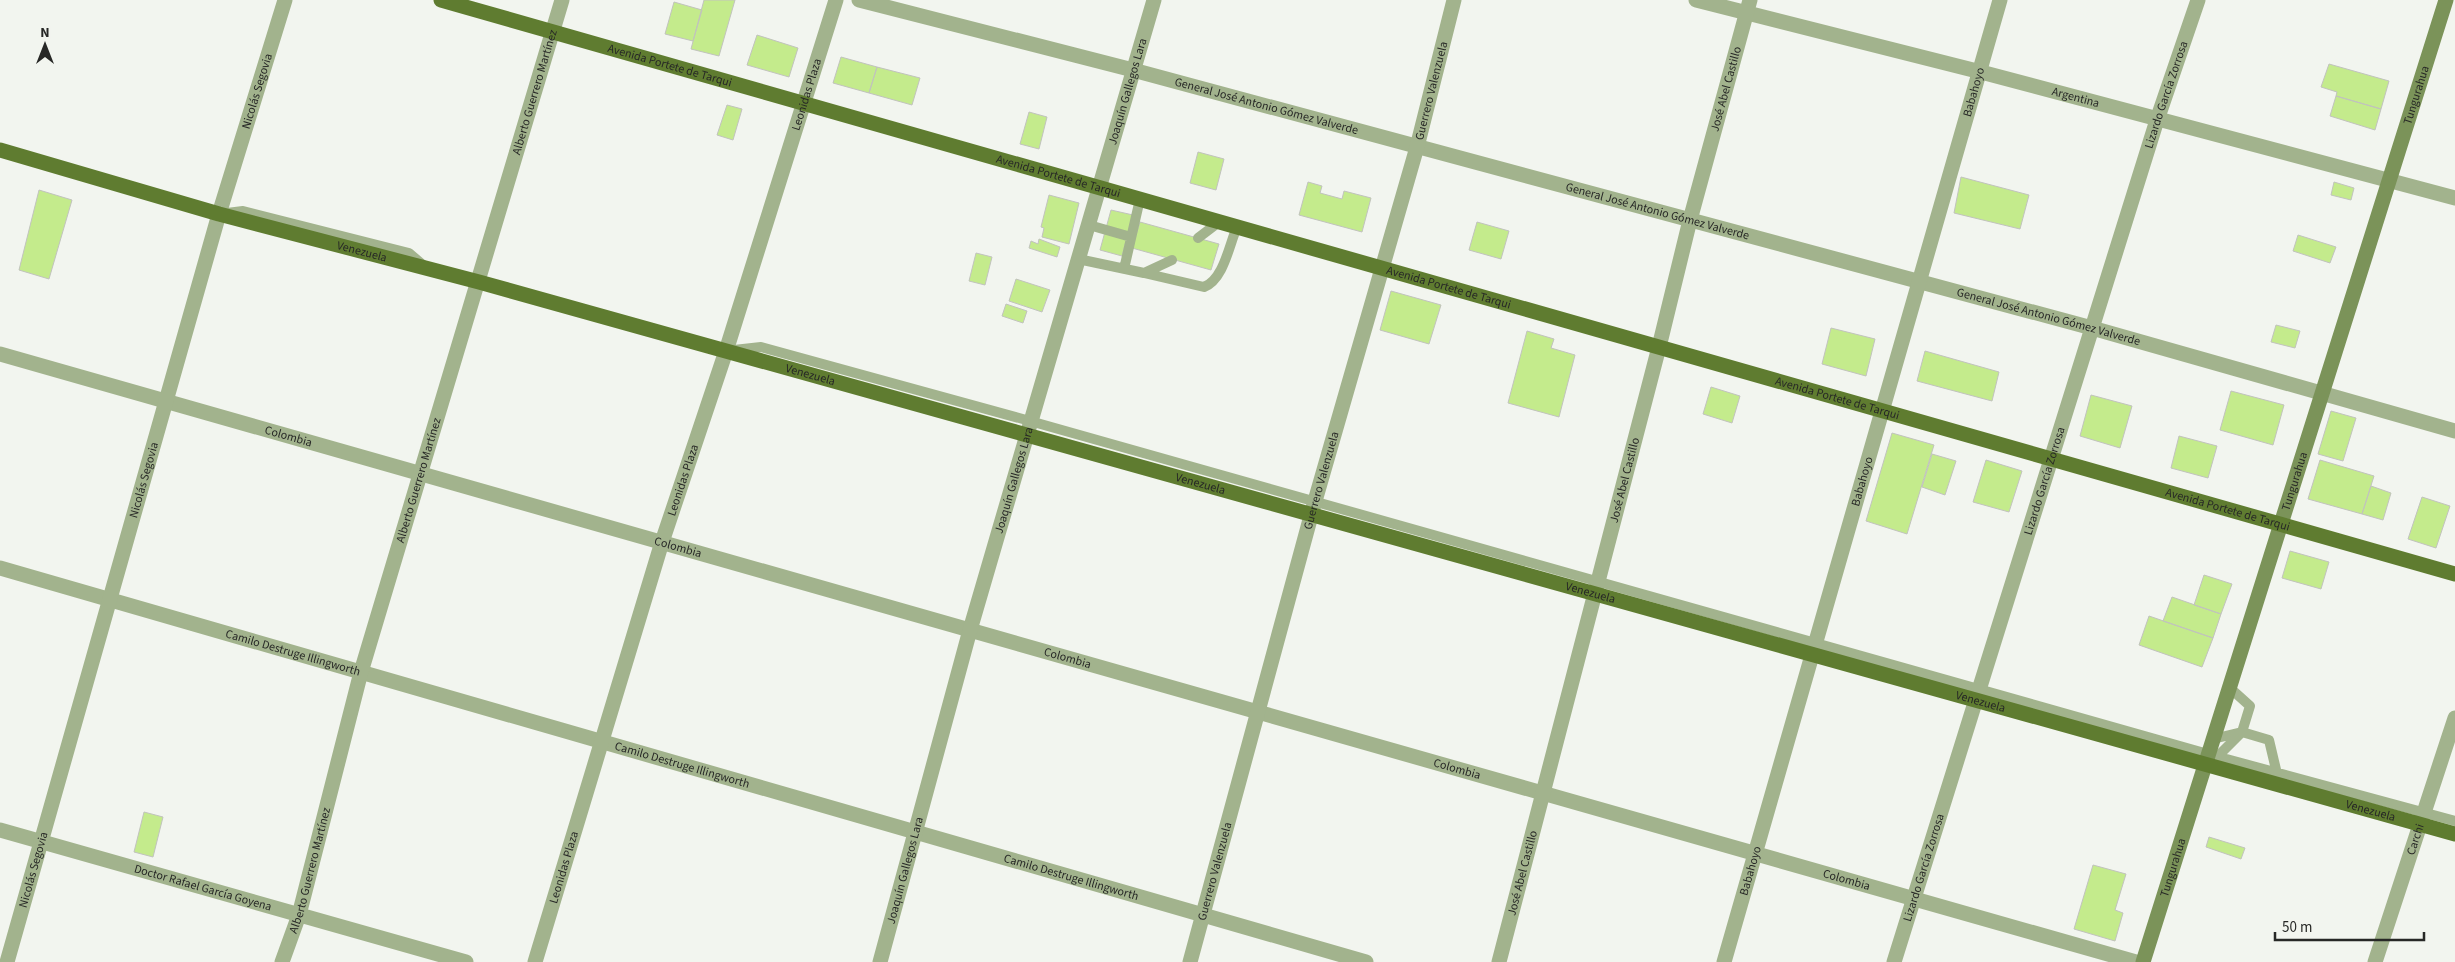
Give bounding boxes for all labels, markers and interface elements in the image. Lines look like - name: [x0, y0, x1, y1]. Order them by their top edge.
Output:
- north arrow: [20, 20, 70, 70]
- text: N: [40, 23, 50, 43]
- street label: Alberto Guerrero Martínez: [508, 28, 561, 157]
- street label: Joaquín Gallegos Lara: [1104, 36, 1151, 147]
- street label: Avenida Portete de Tarqui: [606, 39, 734, 91]
- street label: Lizardo García Zorrosa: [2140, 39, 2192, 150]
- street label: Guerrero Valenzuela: [1411, 40, 1452, 142]
- street label: José Abel Castillo: [1706, 44, 1745, 133]
- street label: Nicolás Segovia: [237, 51, 277, 131]
- street label: Leonidas Plaza: [787, 56, 826, 133]
- street label: Tungurahua: [2399, 64, 2433, 126]
- street label: Babahoyo: [1958, 65, 1989, 119]
- street label: General José Antonio Gómez Valverde: [1173, 73, 1360, 139]
- street label: Argentina: [2050, 83, 2101, 112]
- street label: Avenida Portete de Tarqui: [994, 150, 1123, 202]
- street label: General José Antonio Gómez Valverde: [1564, 178, 1751, 244]
- street label: Venezuela: [335, 237, 389, 266]
- street label: Avenida Portete de Tarqui: [1385, 261, 1513, 313]
- street label: General José Antonio Gómez Valverde: [1955, 284, 2142, 350]
- street label: Venezuela: [784, 360, 837, 390]
- street label: Avenida Portete de Tarqui: [1773, 372, 1902, 424]
- street label: Alberto Guerrero Martínez: [392, 416, 445, 545]
- street label: Colombia: [263, 421, 314, 451]
- street label: Joaquín Gallegos Lara: [990, 425, 1037, 536]
- street label: Lizardo García Zorrosa: [2019, 425, 2069, 537]
- street label: Guerrero Valenzuela: [1299, 430, 1343, 531]
- street label: José Abel Castillo: [1605, 436, 1644, 525]
- street label: Nicolás Segovia: [125, 440, 162, 520]
- street label: Leonidas Plaza: [663, 442, 703, 518]
- street label: Tungurahua: [2277, 450, 2312, 513]
- street label: Babahoyo: [1847, 455, 1877, 508]
- street label: Venezuela: [1174, 468, 1227, 499]
- street label: Avenida Portete de Tarqui: [2164, 483, 2292, 535]
- street label: Colombia: [652, 532, 704, 562]
- street label: Venezuela: [1564, 577, 1617, 608]
- street label: Camilo Destruge Illingworth: [224, 625, 363, 680]
- street label: Colombia: [1042, 643, 1093, 673]
- street label: Venezuela: [1954, 686, 2008, 717]
- street label: Camilo Destruge Illingworth: [613, 737, 752, 792]
- street label: Colombia: [1431, 754, 1483, 784]
- street label: Venezuela: [2344, 795, 2398, 826]
- street label: Alberto Guerrero Martínez: [285, 805, 335, 936]
- street label: Lizardo García Zorrosa: [1899, 811, 1948, 924]
- street label: Joaquín Gallegos Lara: [882, 815, 928, 926]
- street label: Guerrero Valenzuela: [1193, 820, 1236, 922]
- street label: Carchi: [2402, 822, 2428, 857]
- street label: José Abel Castillo: [1503, 828, 1541, 917]
- street label: Leonidas Plaza: [545, 829, 583, 905]
- street label: Nicolás Segovia: [14, 830, 52, 910]
- street label: Tungurahua: [2156, 836, 2190, 899]
- street label: Babahoyo: [1735, 844, 1765, 897]
- street label: Camilo Destruge Illingworth: [1002, 849, 1141, 905]
- street label: Doctor Rafael García Goyena: [132, 860, 274, 915]
- street label: Colombia: [1821, 865, 1872, 894]
- scale bar: [2275, 910, 2424, 942]
- text: 50 m: [2282, 917, 2312, 938]

